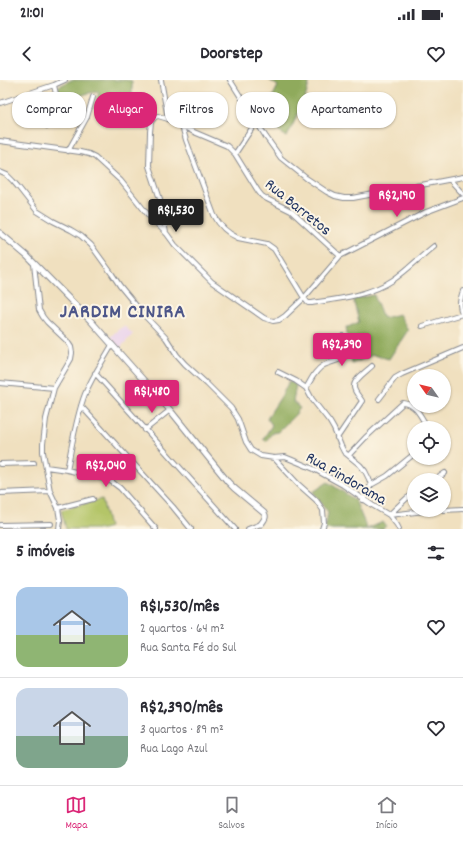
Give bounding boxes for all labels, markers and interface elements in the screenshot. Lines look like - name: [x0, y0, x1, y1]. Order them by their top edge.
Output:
- text: 21:01: [20, 3, 44, 25]
- text: Doorstep: [200, 42, 263, 67]
- icon: back: [16, 43, 38, 65]
- icon: heart: [425, 43, 447, 65]
- chip: Comprar: [12, 92, 86, 128]
- chip: Alugar: [94, 92, 157, 128]
- chip: Filtros: [165, 92, 228, 128]
- chip: Novo: [236, 92, 289, 128]
- chip: Apartamento: [297, 92, 396, 128]
- street label: Rua Barretos: [259, 174, 336, 242]
- pin: R$2,190: [360, 184, 434, 218]
- text: R$2,190: [379, 187, 415, 206]
- pin: R$1,530: [139, 199, 213, 233]
- text: R$1,530: [157, 202, 195, 221]
- district label: JARDIM CINIRA: [60, 299, 186, 327]
- pin: R$2,390: [305, 333, 379, 367]
- text: R$2,390: [322, 336, 362, 355]
- north arrow: [407, 369, 451, 413]
- map controls: [407, 369, 451, 517]
- pin: R$1,480: [115, 380, 189, 414]
- text: R$1,480: [134, 383, 170, 402]
- button: locate: [407, 421, 451, 465]
- street label: Rua Pindorama: [301, 447, 391, 512]
- pin: R$2,040: [69, 454, 143, 488]
- text: R$2,040: [86, 457, 126, 476]
- button: layers: [407, 473, 451, 517]
- text: 5 imóveis: [16, 541, 75, 565]
- icon: filters: [425, 542, 447, 564]
- text: R$1,530/mês: [140, 596, 220, 620]
- icon: home: [48, 603, 96, 651]
- icon: heart: [425, 616, 447, 638]
- text: 2 quartos · 64 m²: [140, 620, 224, 639]
- text: Rua Santa Fé do Sul: [140, 639, 236, 658]
- text: R$2,390/mês: [140, 697, 223, 721]
- icon: home: [48, 704, 96, 752]
- icon: heart: [425, 717, 447, 739]
- text: 3 quartos · 89 m²: [140, 721, 224, 740]
- text: Rua Lago Azul: [140, 740, 208, 759]
- tab: Mapa: [65, 794, 87, 834]
- tab: Salvos: [218, 794, 245, 834]
- tab: Início: [376, 794, 398, 834]

